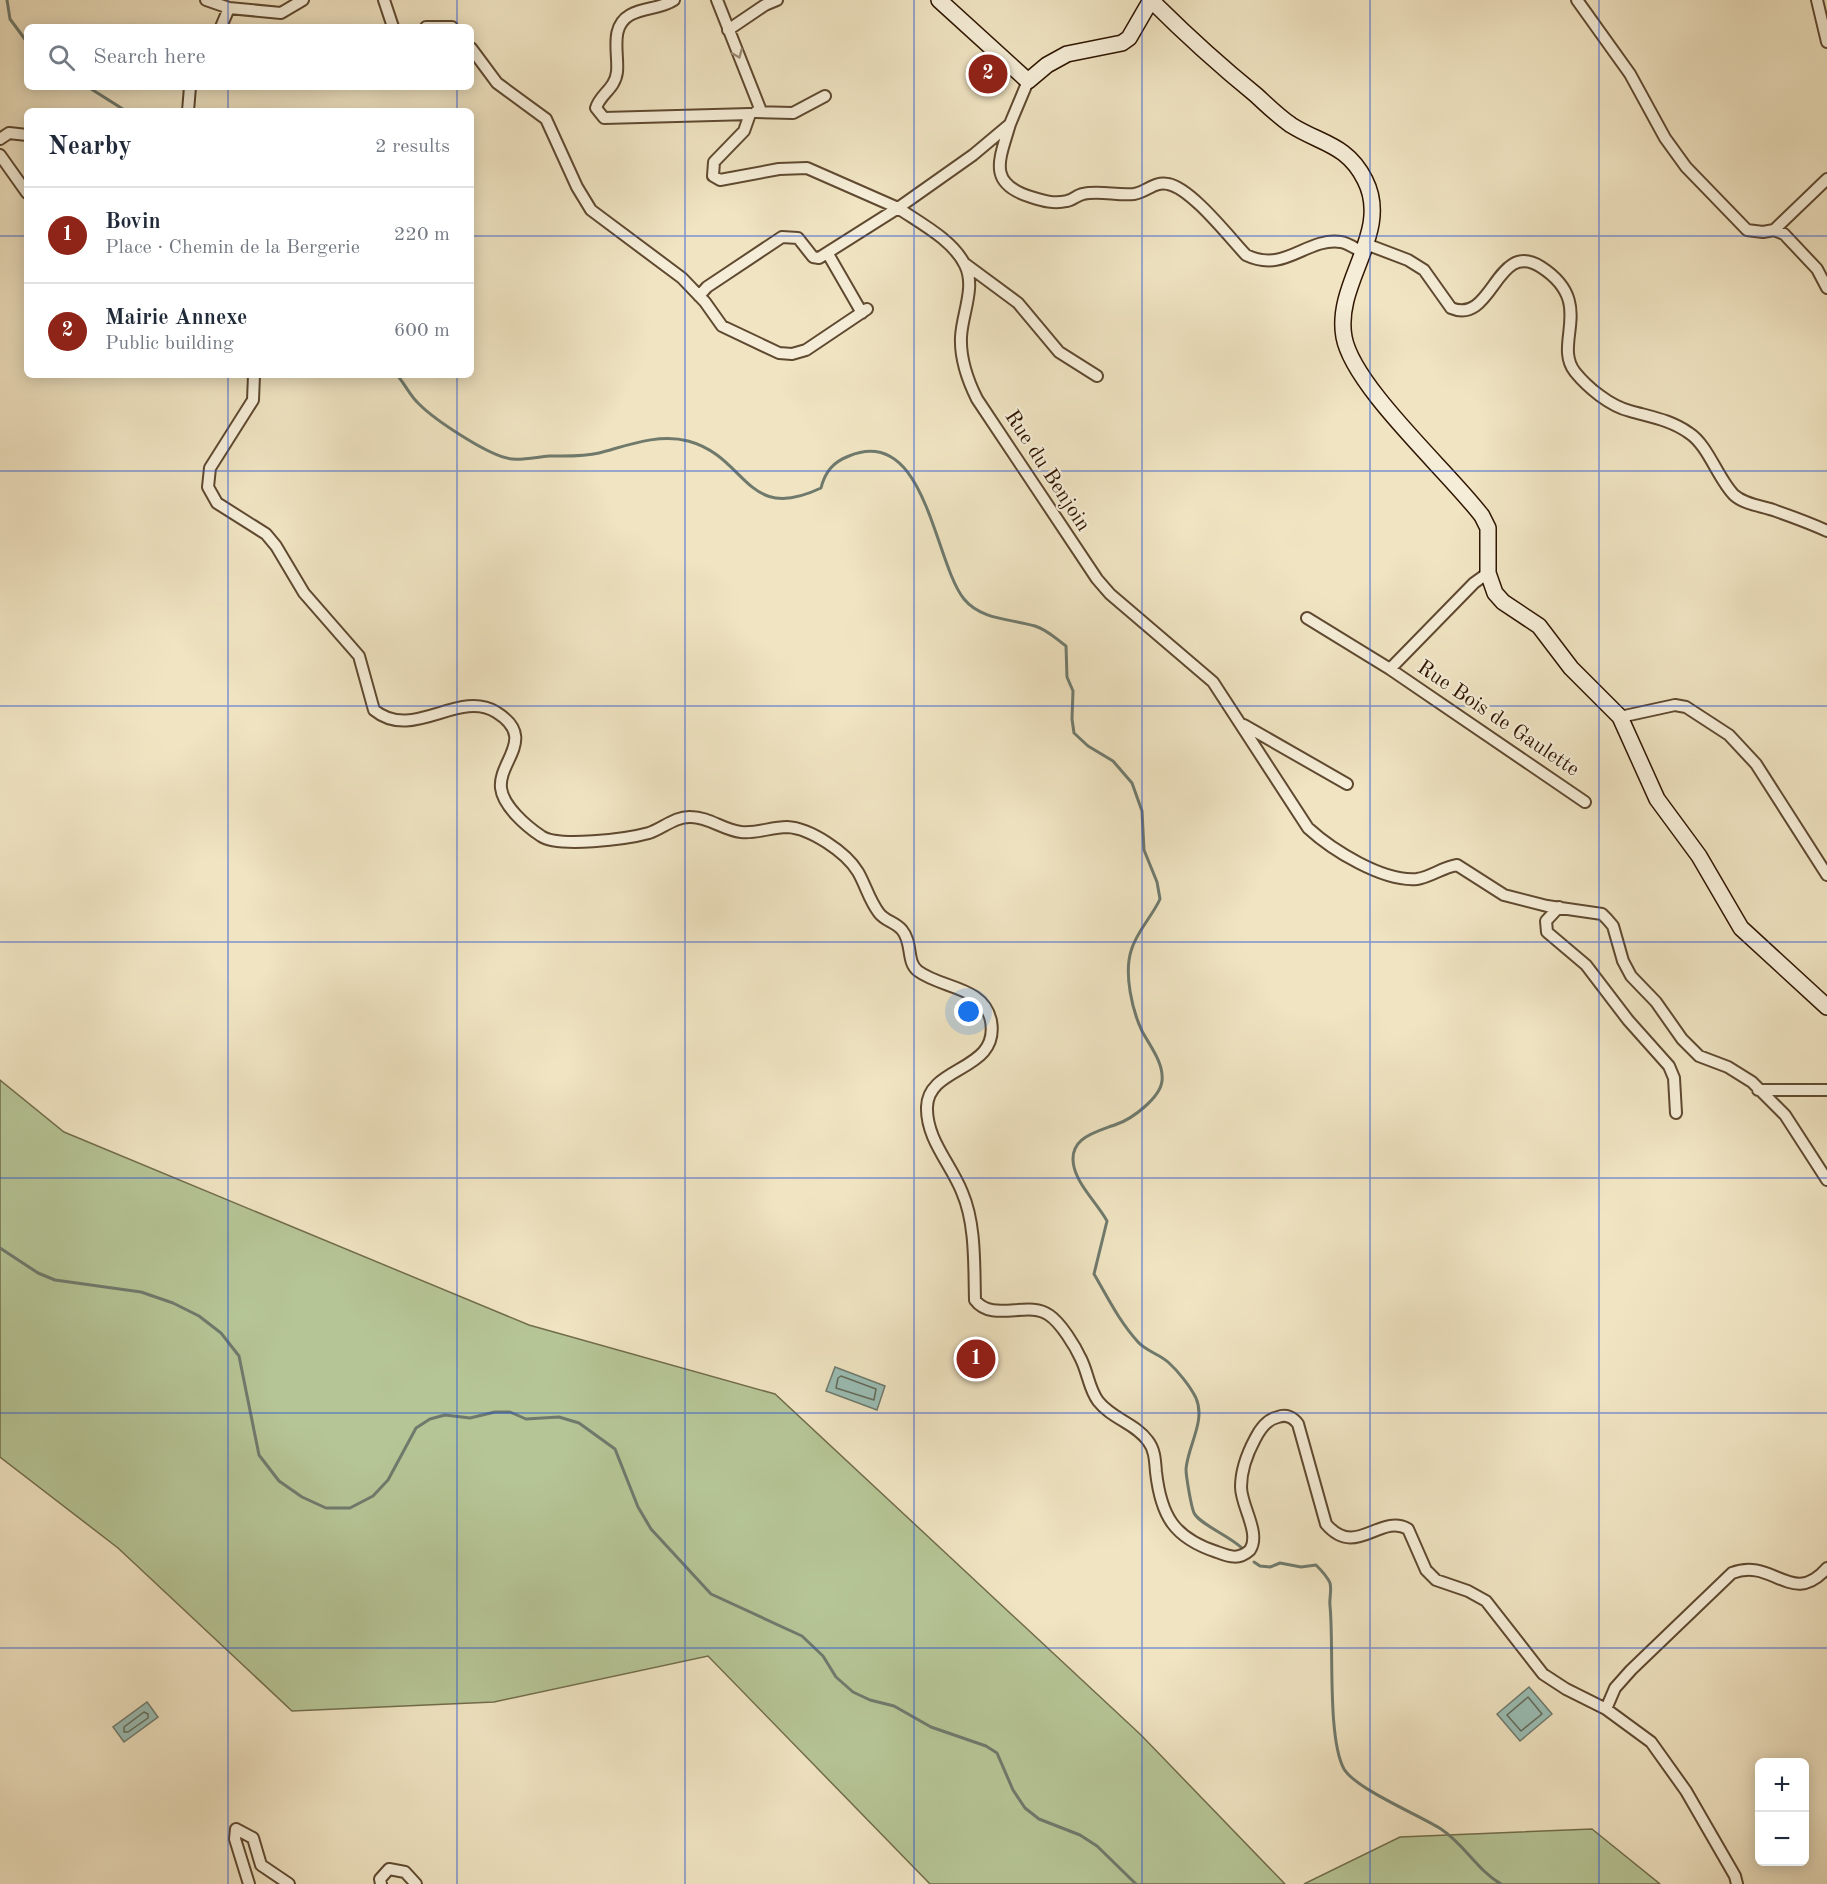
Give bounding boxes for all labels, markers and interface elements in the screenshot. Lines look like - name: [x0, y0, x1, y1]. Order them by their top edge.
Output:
- search box: [24, 24, 474, 90]
- icon: search: [45, 41, 78, 74]
- text: Search here: [93, 46, 206, 68]
- one-way arrow: [731, 48, 743, 59]
- pin: 2: [968, 52, 1008, 97]
- text: Nearby: [48, 134, 132, 160]
- text: 2 results: [375, 137, 450, 157]
- text: Bovin: [105, 211, 161, 233]
- text: 1: [62, 225, 73, 245]
- text: 220 m: [394, 225, 450, 245]
- text: Place · Chemin de la Bergerie: [105, 238, 360, 258]
- text: Mairie Annexe: [105, 307, 247, 329]
- text: 2: [62, 321, 73, 341]
- text: 600 m: [394, 321, 450, 341]
- text: Public building: [105, 334, 234, 354]
- street label: Rue du Benjoin: [1000, 407, 1094, 535]
- street label: Rue Bois de Gaulette: [1413, 657, 1583, 781]
- your location: [954, 997, 983, 1026]
- pin: 1: [956, 1336, 996, 1382]
- map controls: [1755, 1758, 1809, 1866]
- button: +: [1755, 1758, 1809, 1812]
- button: −: [1755, 1812, 1809, 1866]

